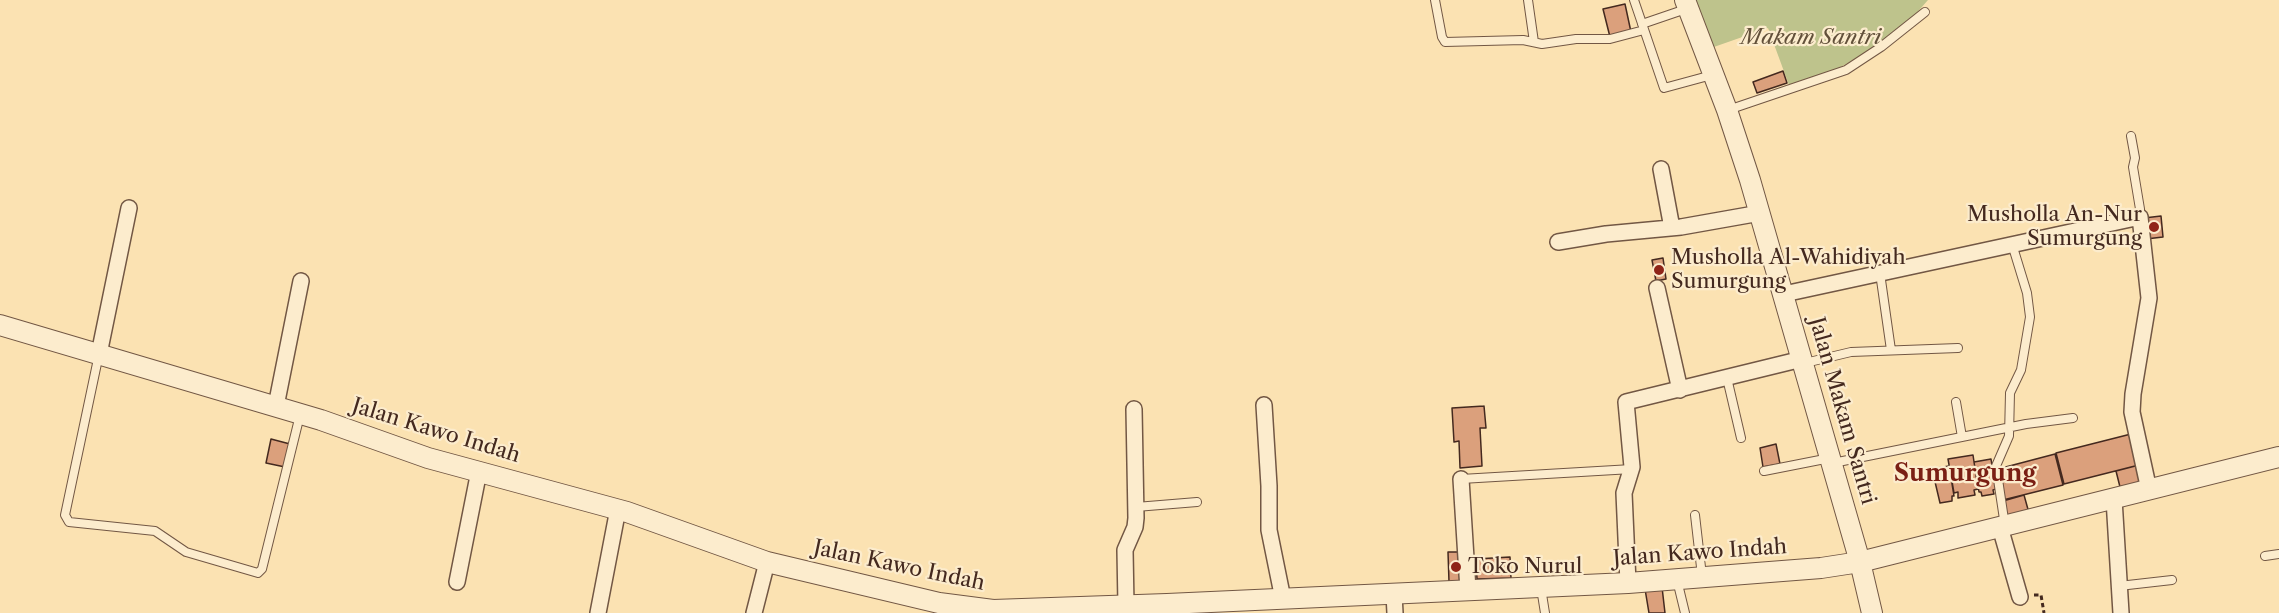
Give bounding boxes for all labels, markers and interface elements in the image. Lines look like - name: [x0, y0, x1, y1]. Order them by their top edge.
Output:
- park label: Makam Santri: [1741, 25, 1881, 51]
- place label: Musholla An-Nur Sumurgung: [1967, 202, 2142, 252]
- marker: Musholla An-Nur Sumurgung: [2147, 220, 2161, 234]
- place label: Musholla Al-Wahidiyah Sumurgung: [1671, 245, 1906, 295]
- marker: Musholla Al-Wahidiyah Sumurgung: [1652, 263, 1666, 277]
- street label: Jalan Makam Santri: [1803, 314, 1881, 508]
- street label: Jalan Kawo Indah: [349, 393, 523, 469]
- district label: Sumurgung: [1894, 460, 2036, 488]
- street label: Jalan Kawo Indah: [1612, 534, 1788, 572]
- street label: Jalan Kawo Indah: [811, 536, 987, 596]
- place label: Toko Nurul: [1468, 554, 1582, 580]
- marker: Toko Nurul: [1449, 560, 1463, 574]

